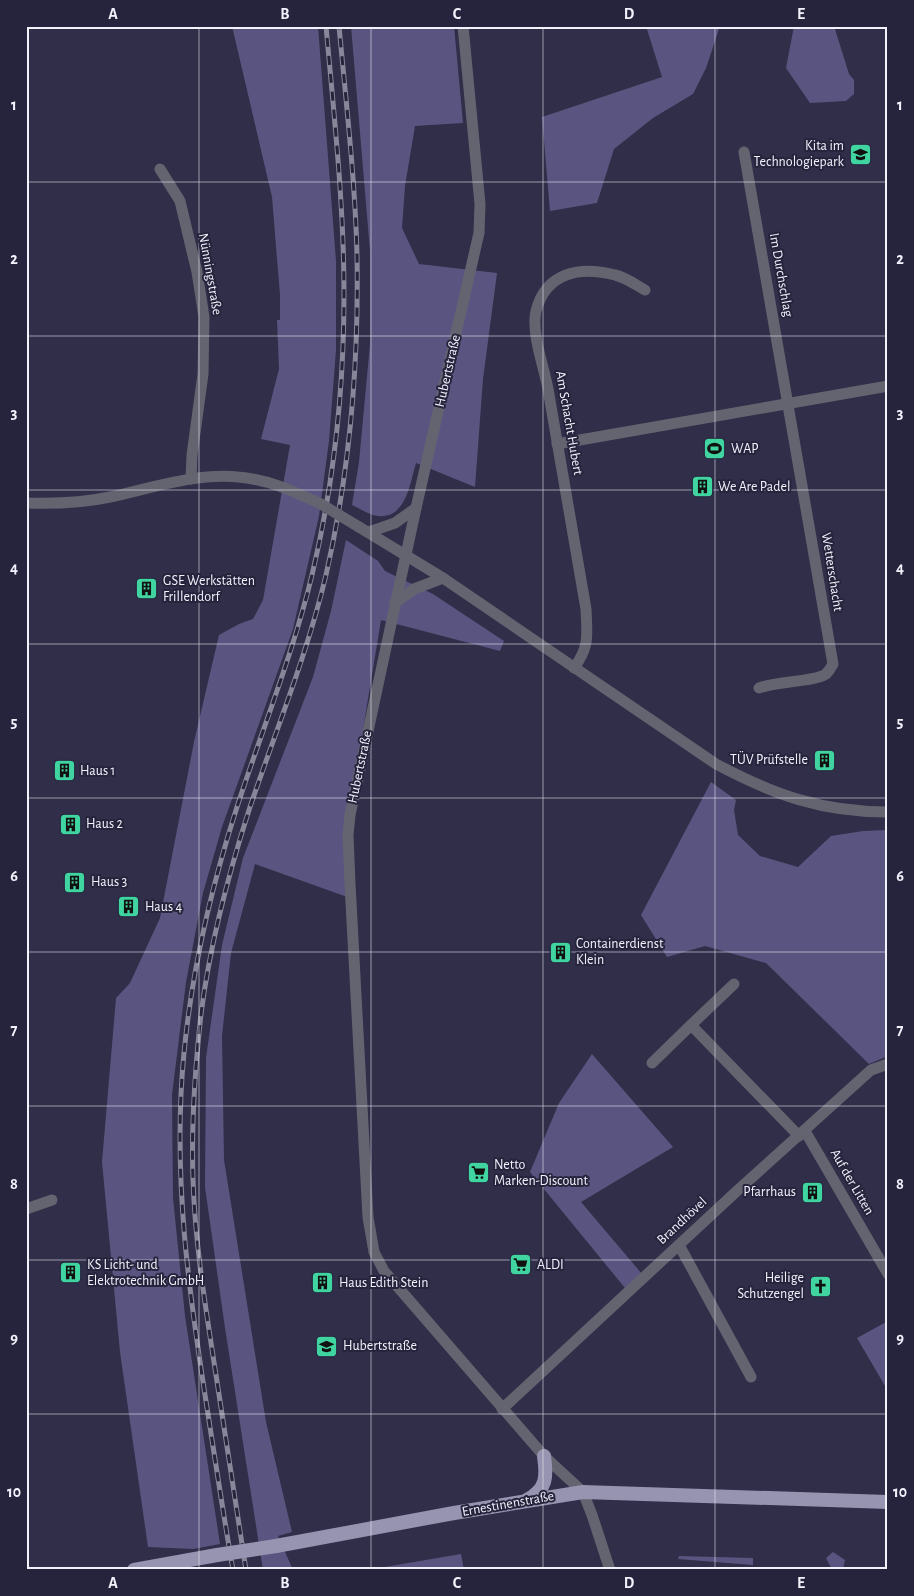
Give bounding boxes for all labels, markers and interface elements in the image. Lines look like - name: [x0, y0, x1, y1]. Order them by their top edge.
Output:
- text: A: [108, 6, 118, 22]
- text: B: [280, 6, 290, 22]
- text: C: [453, 6, 462, 22]
- text: D: [624, 6, 635, 22]
- text: E: [797, 6, 805, 22]
- text: 1: [11, 97, 17, 113]
- text: 1: [897, 97, 903, 113]
- place label: Kita im Technologiepark: [754, 139, 845, 169]
- school or university icon: Kita im Technologiepark: [848, 142, 872, 166]
- street label: Nünningstraße: [196, 232, 224, 316]
- street label: Im Durchschlag: [767, 232, 795, 318]
- text: 2: [10, 251, 18, 267]
- text: 2: [896, 251, 904, 267]
- street label: Hubertstraße: [433, 333, 463, 409]
- street label: Am Schacht Hubert: [553, 370, 585, 477]
- text: 3: [11, 405, 18, 421]
- text: 3: [897, 405, 904, 421]
- sports icon: WAP: [703, 437, 727, 461]
- place label: WAP: [731, 442, 759, 456]
- building icon: We Are Padel: [690, 475, 714, 499]
- place label: We Are Padel: [718, 480, 790, 494]
- street label: Wetterschacht: [819, 532, 845, 613]
- text: 4: [10, 560, 18, 576]
- text: 4: [896, 560, 904, 576]
- place label: GSE Werkstätten Frillendorf: [163, 574, 255, 604]
- building icon: GSE Werkstätten Frillendorf: [135, 577, 159, 601]
- text: 5: [11, 714, 18, 730]
- text: 5: [897, 714, 904, 730]
- street label: Hubertstraße: [345, 729, 375, 805]
- building icon: TÜV Prüfstelle: [812, 748, 836, 772]
- place label: TÜV Prüfstelle: [730, 750, 808, 767]
- building icon: Haus 1: [52, 759, 76, 783]
- place label: Haus 1: [80, 764, 115, 778]
- building icon: Haus 2: [58, 812, 82, 836]
- place label: Haus 2: [86, 817, 123, 831]
- text: 6: [10, 868, 18, 884]
- text: 6: [896, 868, 904, 884]
- building icon: Haus 3: [63, 870, 87, 894]
- place label: Haus 3: [91, 875, 127, 889]
- building icon: Haus 4: [117, 895, 141, 919]
- place label: Haus 4: [145, 900, 182, 914]
- place label: Containerdienst Klein: [576, 937, 664, 967]
- building icon: Containerdienst Klein: [548, 940, 572, 964]
- text: 7: [11, 1022, 18, 1038]
- text: 7: [897, 1022, 904, 1038]
- street label: Auf der Litten: [828, 1147, 876, 1217]
- place label: Netto Marken-Discount: [494, 1158, 589, 1188]
- supermarket icon: Netto Marken-Discount: [466, 1161, 490, 1185]
- text: 8: [10, 1176, 18, 1192]
- text: 8: [896, 1176, 904, 1192]
- building icon: Pfarrhaus: [800, 1180, 824, 1204]
- place label: Pfarrhaus: [743, 1185, 796, 1199]
- street label: Brandhövel: [654, 1195, 710, 1247]
- supermarket icon: ALDI: [509, 1253, 533, 1277]
- place label: KS Licht- und Elektrotechnik GmbH: [87, 1258, 204, 1288]
- place label: ALDI: [537, 1258, 564, 1272]
- building icon: KS Licht- und Elektrotechnik GmbH: [59, 1261, 83, 1285]
- building icon: Haus Edith Stein: [311, 1271, 335, 1295]
- place label: Heilige Schutzengel: [737, 1271, 804, 1301]
- church icon: Heilige Schutzengel: [808, 1274, 832, 1298]
- place label: Haus Edith Stein: [339, 1276, 428, 1290]
- text: 9: [10, 1330, 18, 1346]
- text: 9: [896, 1330, 904, 1346]
- school or university icon: Hubertstraße: [315, 1334, 339, 1358]
- place label: Hubertstraße: [343, 1339, 417, 1353]
- text: 10: [7, 1484, 21, 1500]
- text: 10: [893, 1484, 907, 1500]
- street label: Ernestinenstraße: [461, 1489, 555, 1519]
- text: A: [108, 1575, 118, 1591]
- text: B: [280, 1575, 290, 1591]
- text: C: [453, 1575, 462, 1591]
- text: D: [624, 1575, 635, 1591]
- text: E: [797, 1575, 805, 1591]

